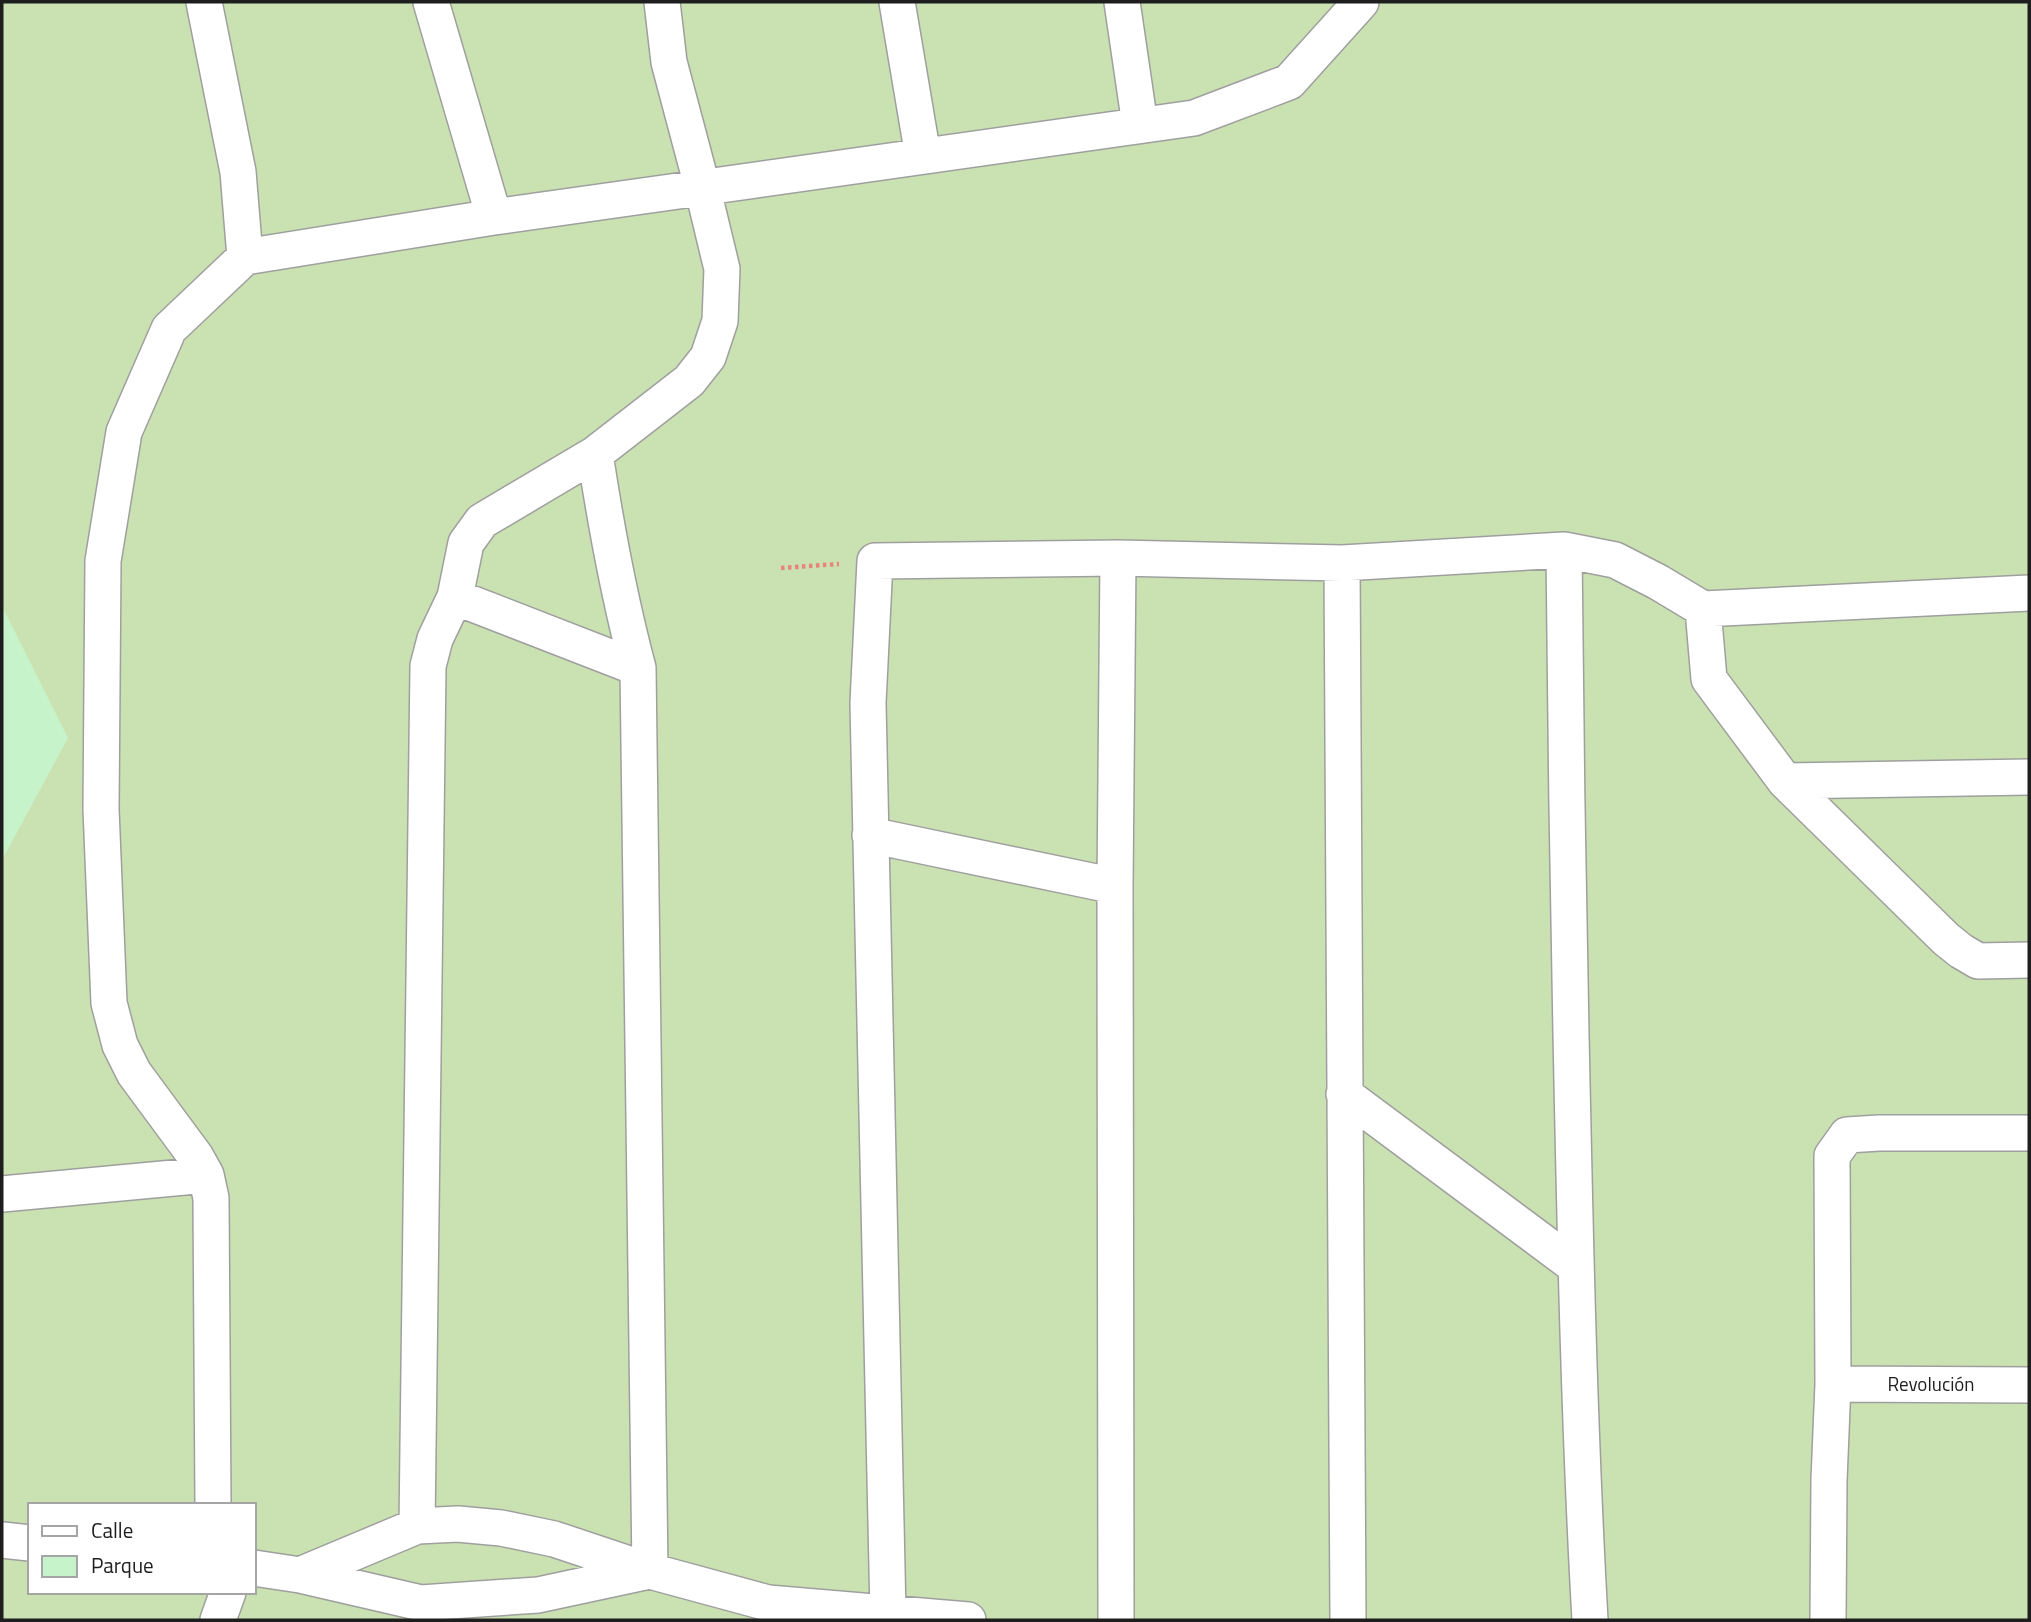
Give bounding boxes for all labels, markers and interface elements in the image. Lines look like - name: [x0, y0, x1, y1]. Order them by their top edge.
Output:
- street label: Revolución: [1887, 1369, 1975, 1398]
- legend: [28, 1503, 256, 1594]
- text: Calle: [91, 1514, 133, 1546]
- text: Parque: [91, 1549, 154, 1581]

